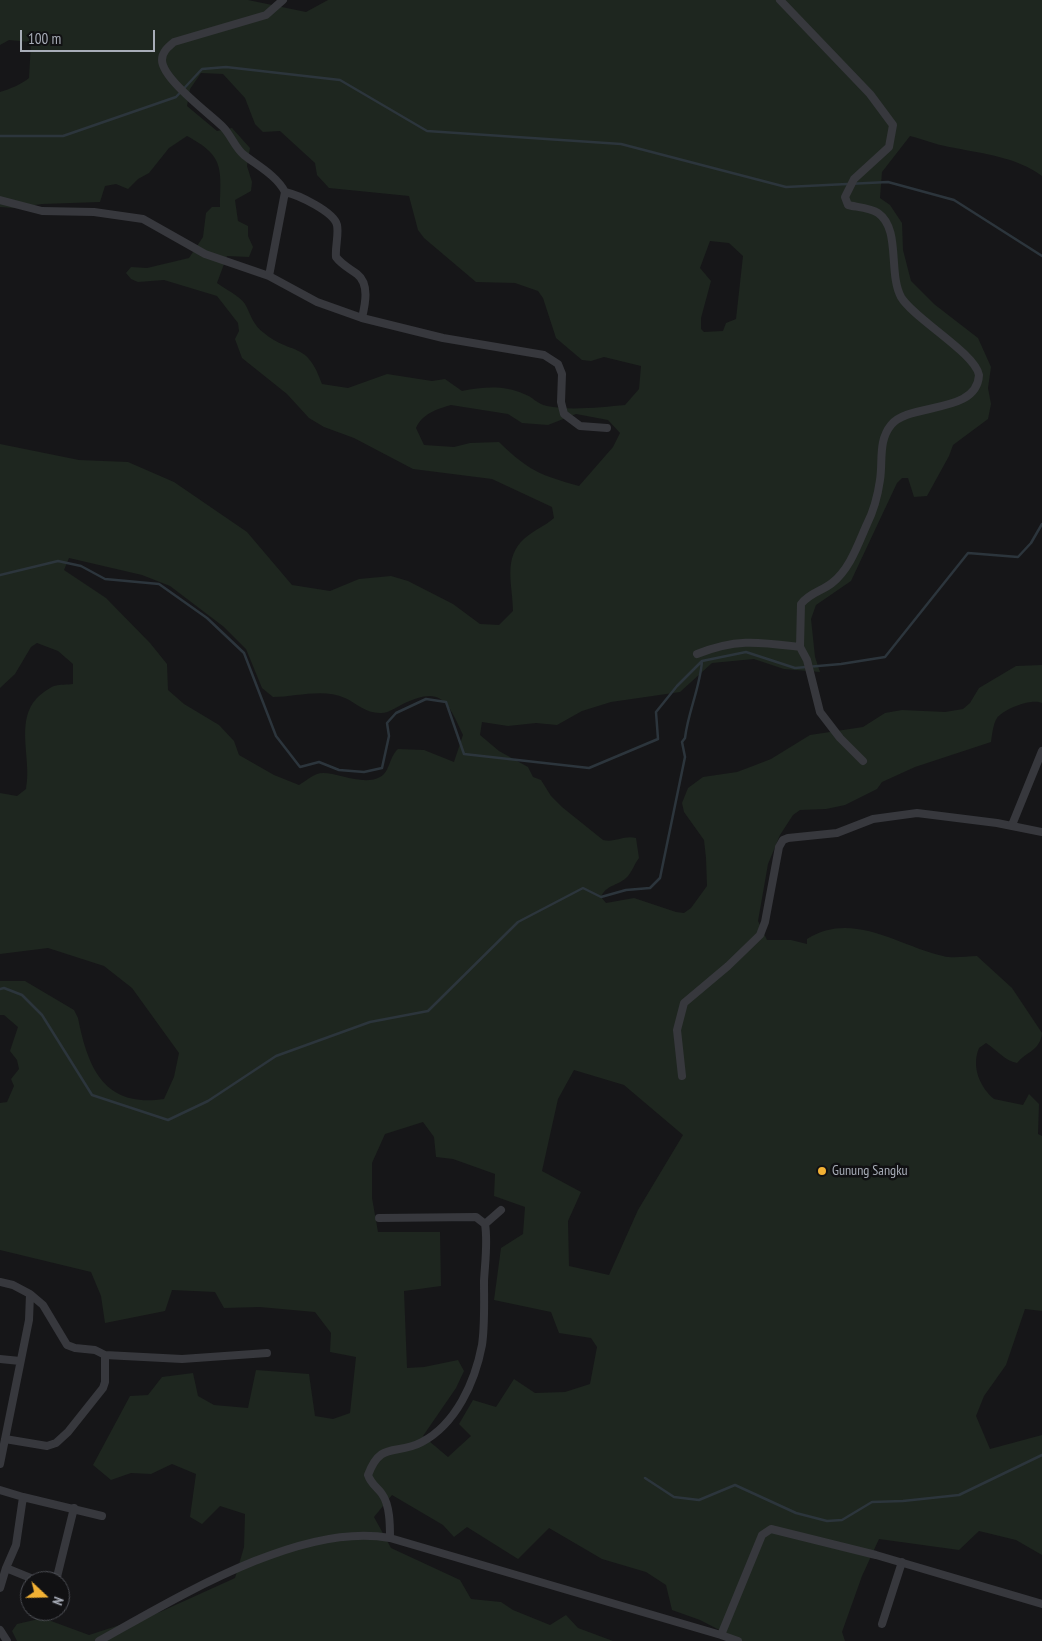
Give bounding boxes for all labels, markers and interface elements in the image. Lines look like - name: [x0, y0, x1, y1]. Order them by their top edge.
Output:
- scale bar: [22, 20, 158, 52]
- text: 100 m: [28, 29, 61, 48]
- place label: Gunung Sangku: [832, 1163, 908, 1179]
- marker: Gunung Sangku: [816, 1165, 828, 1177]
- north arrow: [20, 1571, 70, 1621]
- text: N: [48, 1594, 68, 1608]

